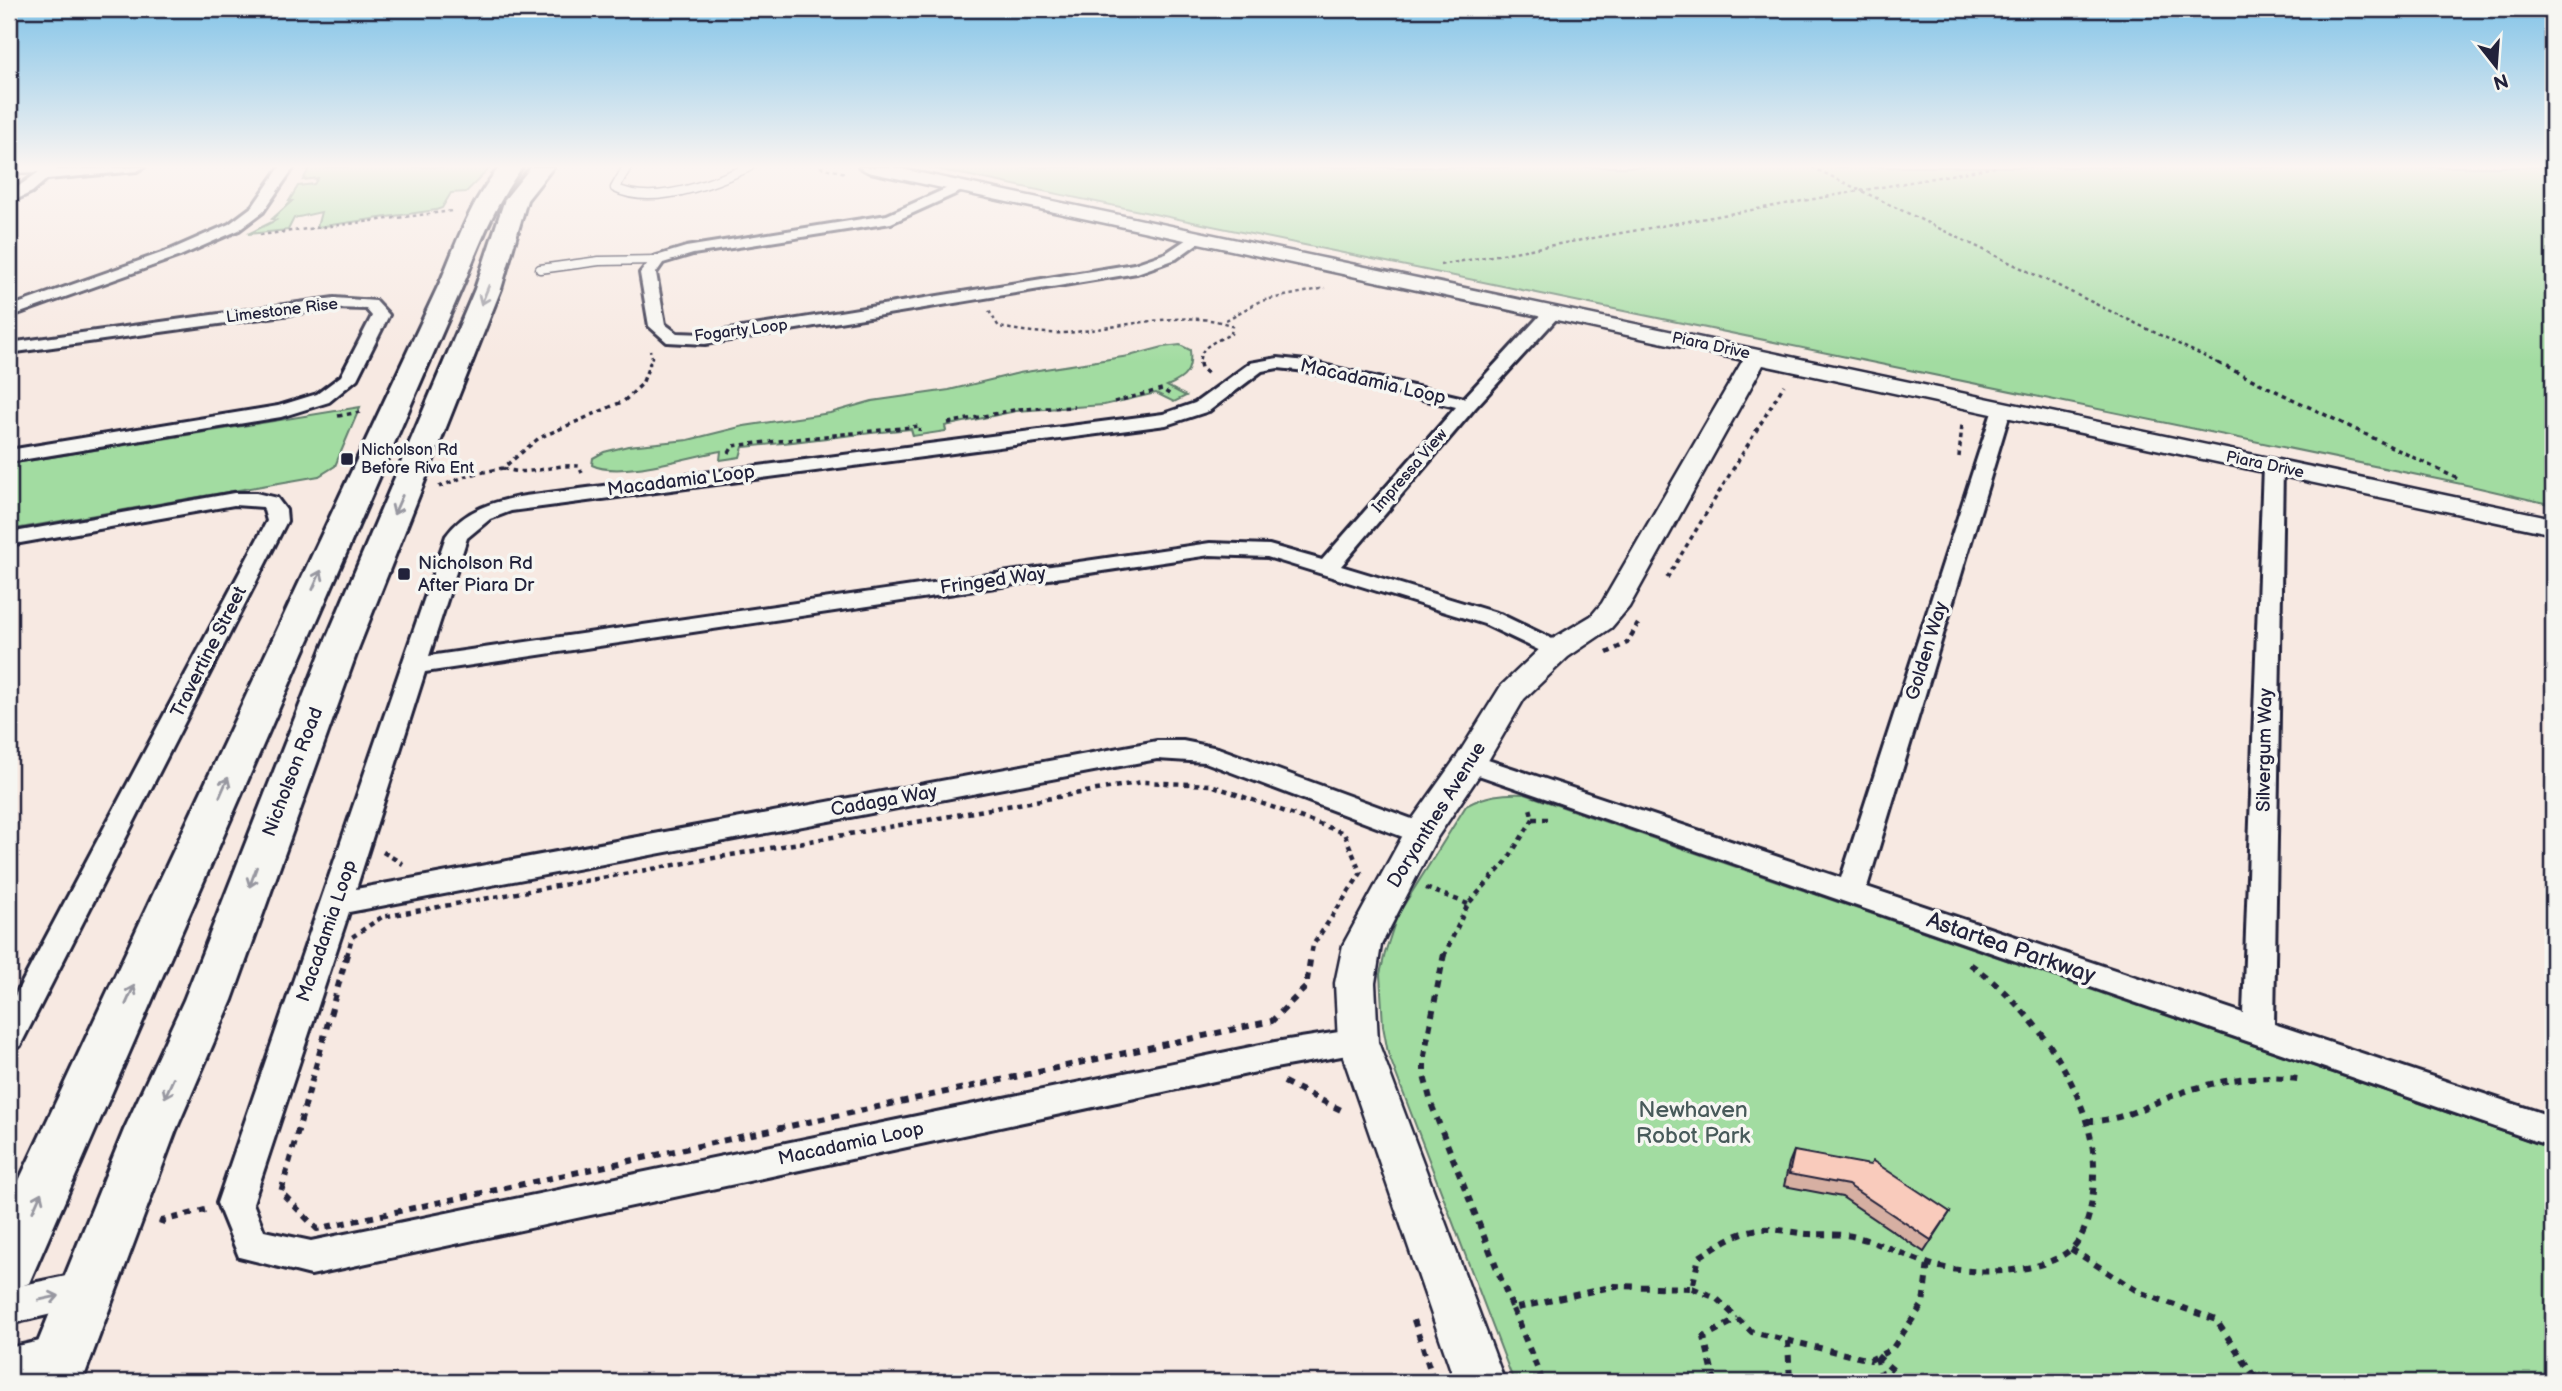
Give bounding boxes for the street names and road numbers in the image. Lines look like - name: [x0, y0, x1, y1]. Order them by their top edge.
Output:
- street label: Limestone Rise: [225, 295, 339, 327]
- street label: Fogarty Loop: [693, 316, 789, 346]
- street label: Piara Drive: [1670, 328, 1752, 364]
- street label: Macadamia Loop: [1298, 354, 1448, 410]
- street label: Impressa View: [1368, 425, 1452, 517]
- street label: Piara Drive: [2224, 447, 2306, 483]
- street label: Macadamia Loop: [606, 461, 756, 501]
- street label: Fringed Way: [939, 562, 1048, 600]
- street label: Travertine Street: [166, 582, 252, 721]
- street label: Golden Way: [1901, 598, 1953, 703]
- street label: Silvergum Way: [2252, 687, 2278, 812]
- street label: Nicholson Road: [258, 704, 328, 840]
- street label: Doryanthes Avenue: [1383, 738, 1491, 892]
- street label: Cadaga Way: [829, 780, 939, 822]
- street label: Macadamia Loop: [292, 857, 362, 1005]
- street label: Astartea Parkway: [1923, 906, 2100, 990]
- street label: Macadamia Loop: [776, 1117, 926, 1171]

